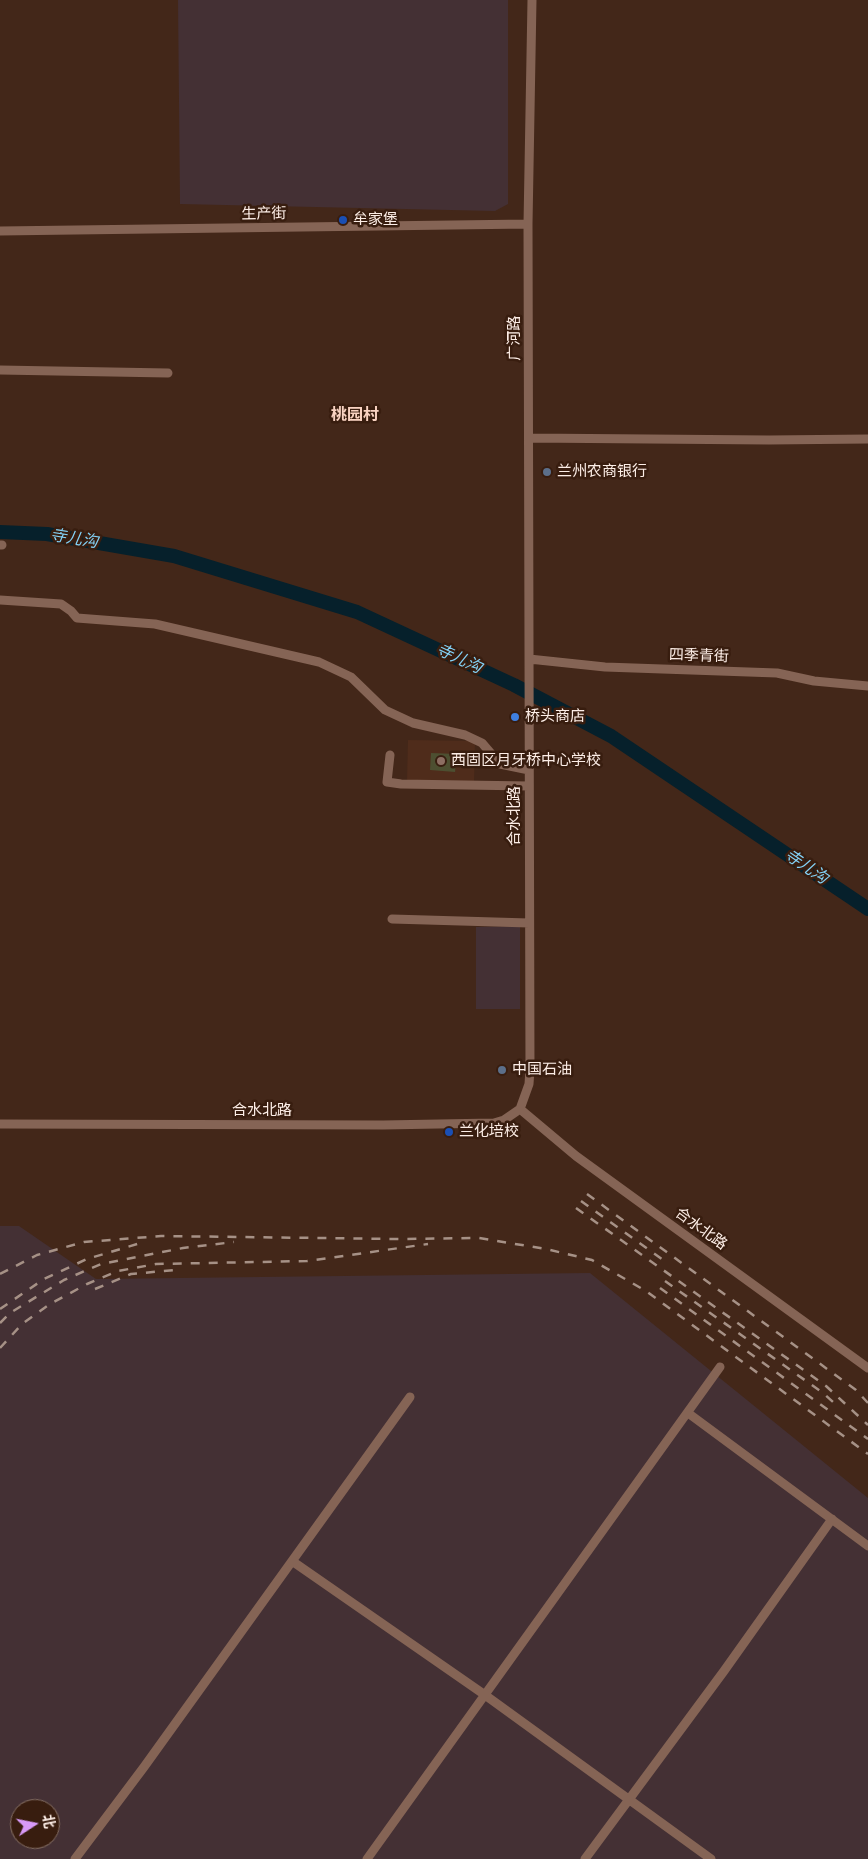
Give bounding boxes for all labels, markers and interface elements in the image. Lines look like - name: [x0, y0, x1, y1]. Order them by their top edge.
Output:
- street label: 生产街: [241, 205, 287, 223]
- place label: 牟家堡: [353, 211, 398, 229]
- marker: 牟家堡: [337, 214, 349, 226]
- street label: 广河路: [506, 316, 524, 360]
- district label: 桃园村: [331, 405, 379, 425]
- place label: 兰州农商银行: [557, 463, 647, 481]
- marker: 兰州农商银行: [541, 466, 553, 478]
- water label: 寺儿沟: [49, 526, 99, 552]
- water label: 寺儿沟: [433, 640, 485, 678]
- street label: 四季青街: [669, 646, 729, 666]
- place label: 桥头商店: [525, 708, 585, 726]
- marker: 桥头商店: [509, 711, 521, 723]
- place label: 西固区月牙桥中心学校: [451, 752, 601, 770]
- marker: 西固区月牙桥中心学校: [435, 755, 447, 767]
- street label: 合水北路: [506, 786, 524, 846]
- water label: 寺儿沟: [781, 846, 831, 888]
- place label: 中国石油: [512, 1061, 572, 1079]
- marker: 中国石油: [496, 1064, 508, 1076]
- street label: 合水北路: [232, 1102, 292, 1120]
- place label: 兰化培校: [459, 1123, 519, 1141]
- marker: 兰化培校: [443, 1126, 455, 1138]
- street label: 合水北路: [671, 1204, 731, 1254]
- north arrow: [10, 1799, 60, 1849]
- text: 北: [39, 1813, 59, 1830]

